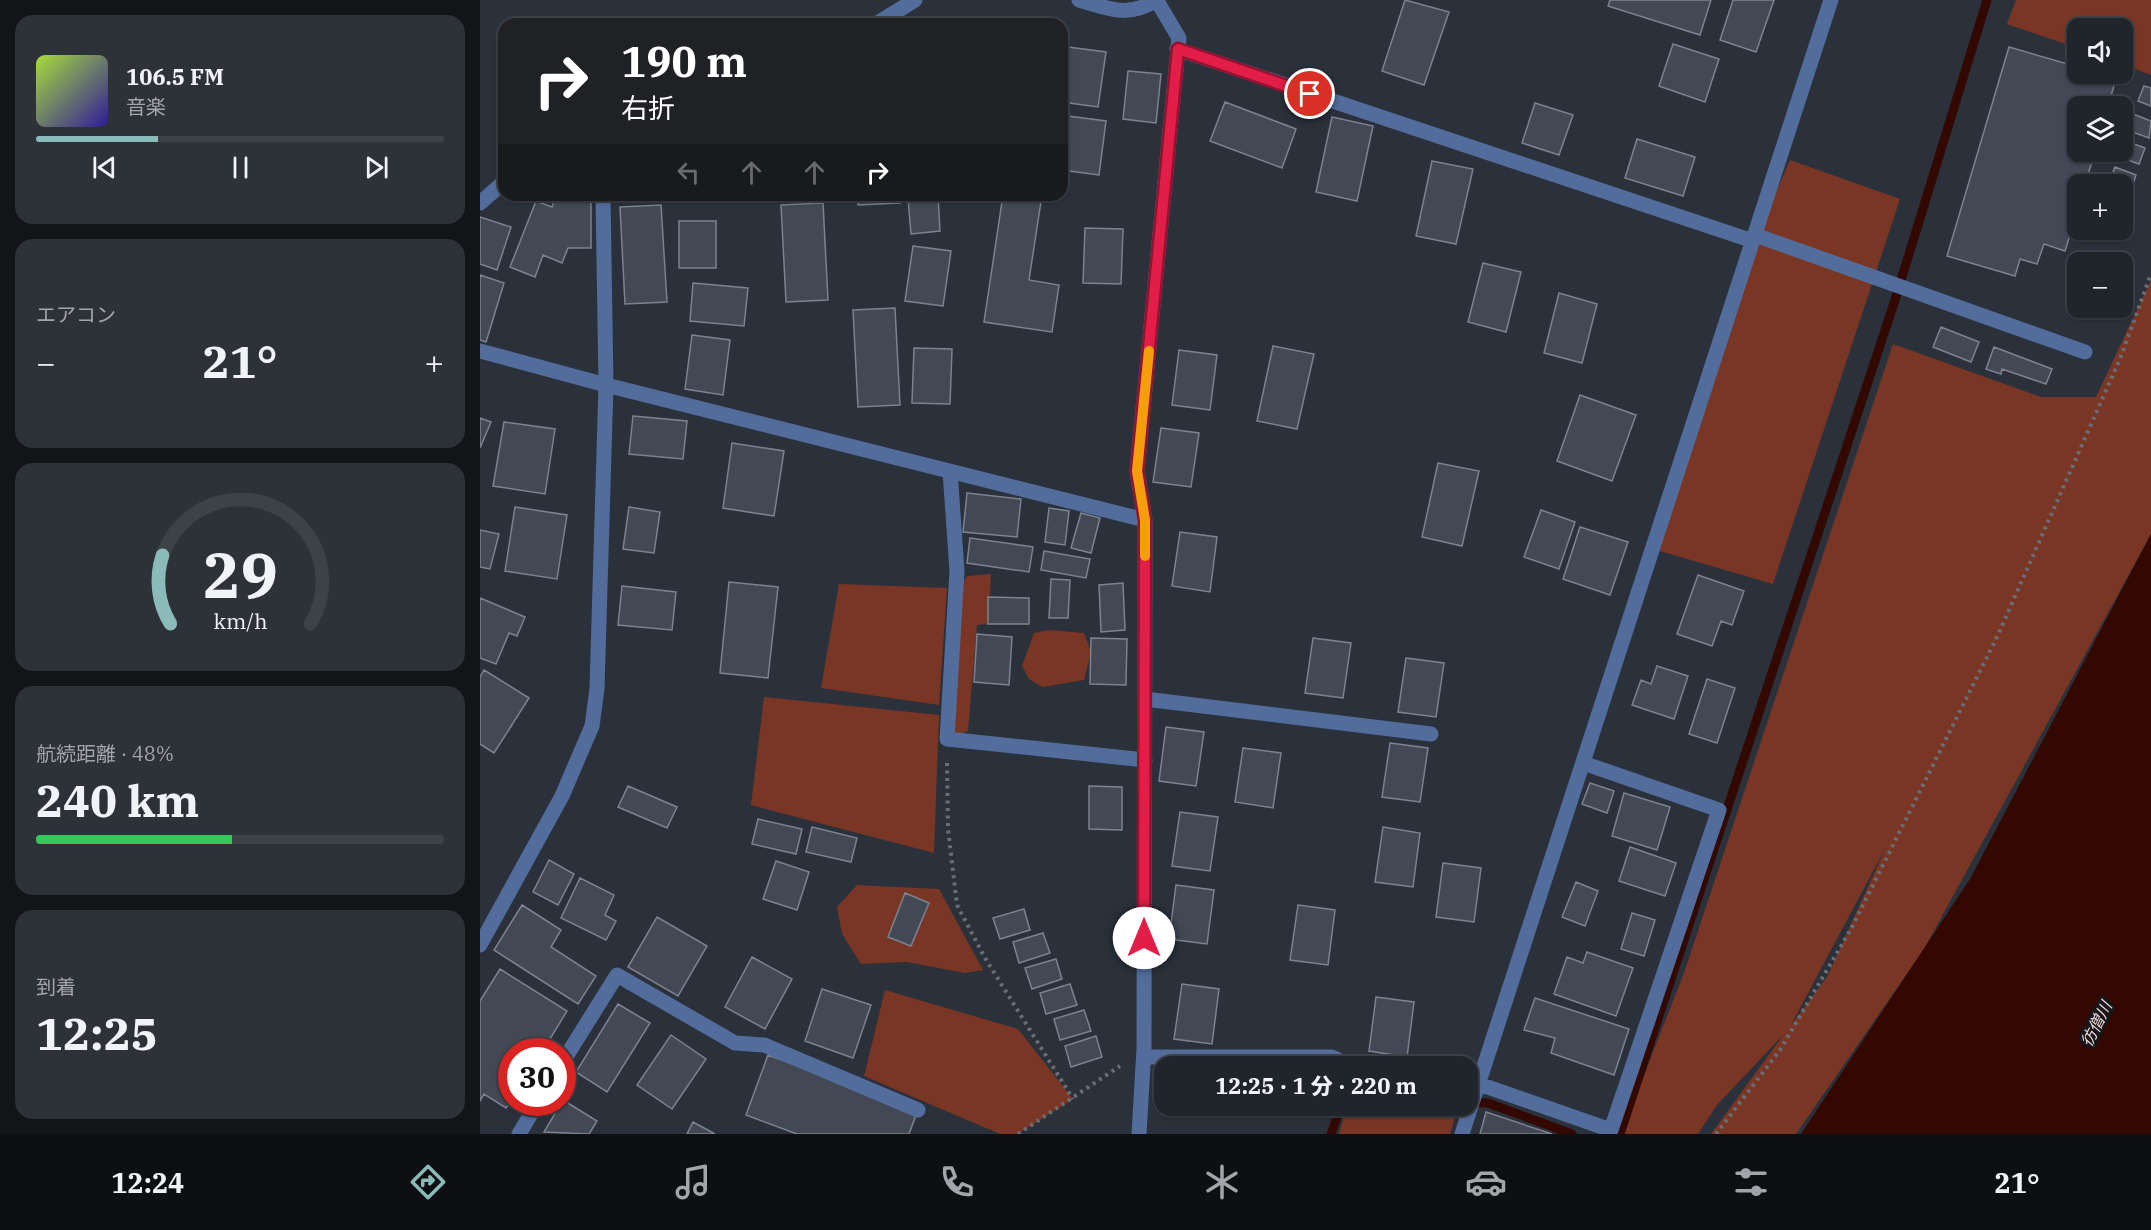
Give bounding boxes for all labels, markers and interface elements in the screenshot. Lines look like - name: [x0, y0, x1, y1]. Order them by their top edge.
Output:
- map controls: [2067, 18, 2133, 318]
- button: sound: [2067, 18, 2133, 84]
- text: 190 m: [621, 34, 747, 89]
- icon: right: [522, 42, 600, 120]
- text: 106.5 FM: [126, 62, 224, 91]
- pin: [1284, 68, 1335, 119]
- icon: arrive: [1293, 77, 1326, 110]
- text: 右折: [621, 90, 675, 125]
- text: 音楽: [126, 93, 166, 120]
- button: layers: [2067, 96, 2133, 162]
- icon: previous: [88, 151, 121, 184]
- icon: pause: [224, 151, 257, 184]
- icon: next: [360, 151, 393, 184]
- icon: left: [672, 156, 705, 189]
- icon: ahead: [735, 156, 768, 189]
- icon: ahead: [798, 156, 831, 189]
- icon: right: [861, 156, 894, 189]
- button: +: [2067, 174, 2133, 240]
- button: −: [2067, 252, 2133, 318]
- text: エアコン: [36, 301, 116, 328]
- text: 21°: [202, 332, 278, 390]
- text: −: [36, 341, 56, 384]
- text: +: [424, 341, 444, 384]
- text: 29: [203, 534, 277, 615]
- text: km/h: [213, 607, 267, 635]
- text: 航続距離 · 48%: [36, 740, 174, 767]
- text: 240 km: [36, 771, 199, 829]
- position arrow: [1112, 906, 1176, 970]
- text: 到着: [36, 973, 76, 1000]
- water label: 彷僧川: [2076, 996, 2117, 1050]
- text: 12:25: [36, 1004, 158, 1062]
- speed limit sign: 30: [498, 1038, 576, 1116]
- text: 12:25 · 1 分 · 220 m: [1215, 1071, 1417, 1100]
- icon: directions: [407, 1161, 449, 1203]
- icon: music: [672, 1161, 714, 1203]
- icon: phone: [936, 1161, 978, 1203]
- icon: climate: [1201, 1161, 1243, 1203]
- icon: car: [1465, 1161, 1507, 1203]
- icon: filters: [1730, 1161, 1772, 1203]
- text: 12:24: [111, 1165, 184, 1200]
- text: 21°: [1995, 1165, 2040, 1200]

